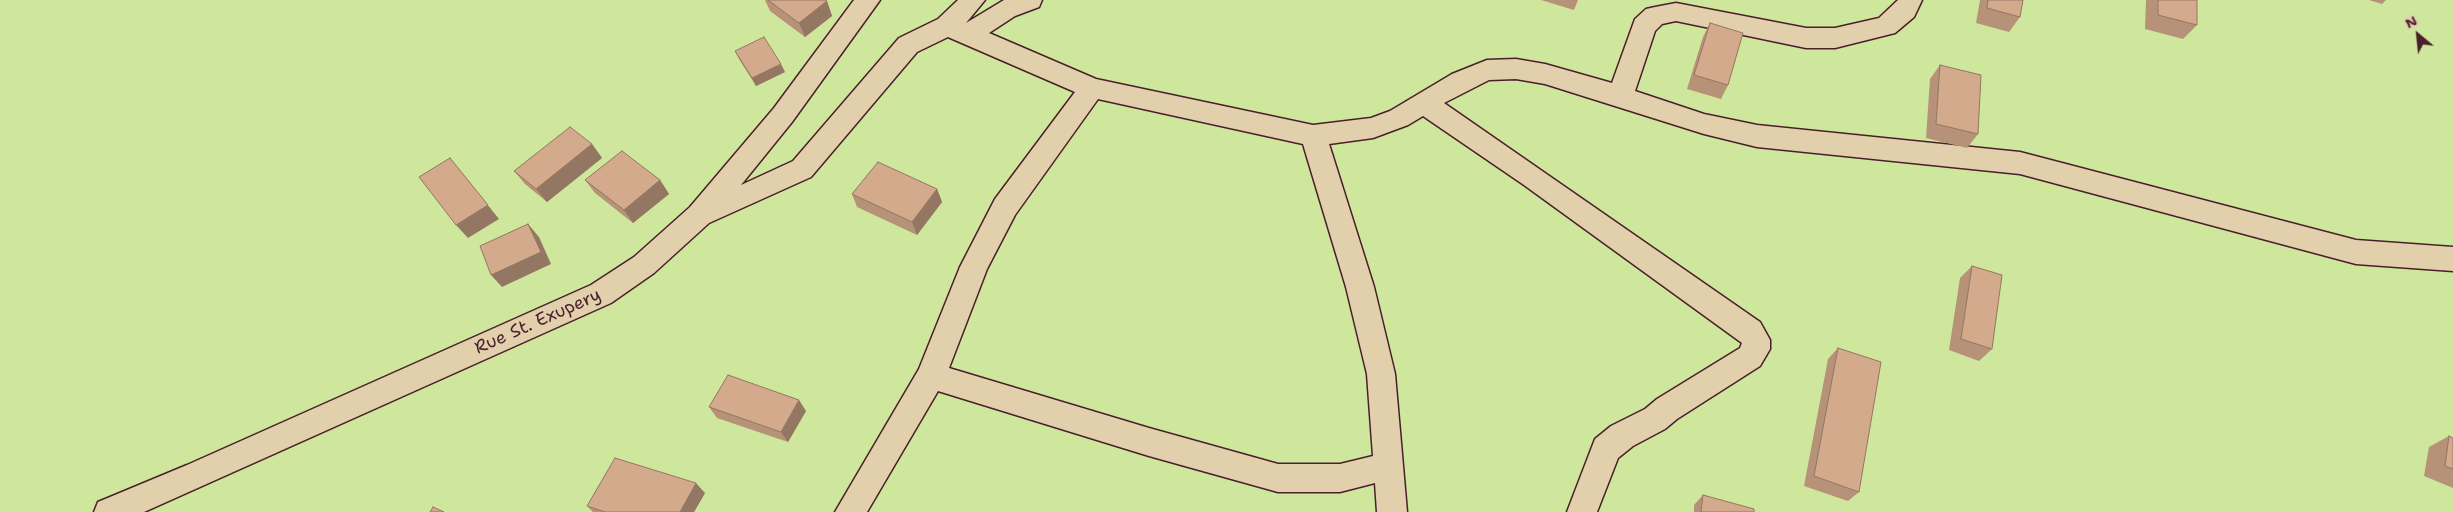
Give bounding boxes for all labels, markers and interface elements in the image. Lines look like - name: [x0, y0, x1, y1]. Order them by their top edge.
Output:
- north arrow: [2393, 10, 2443, 60]
- text: N: [2402, 11, 2420, 32]
- street label: Rue St. Exupery: [472, 284, 604, 360]

